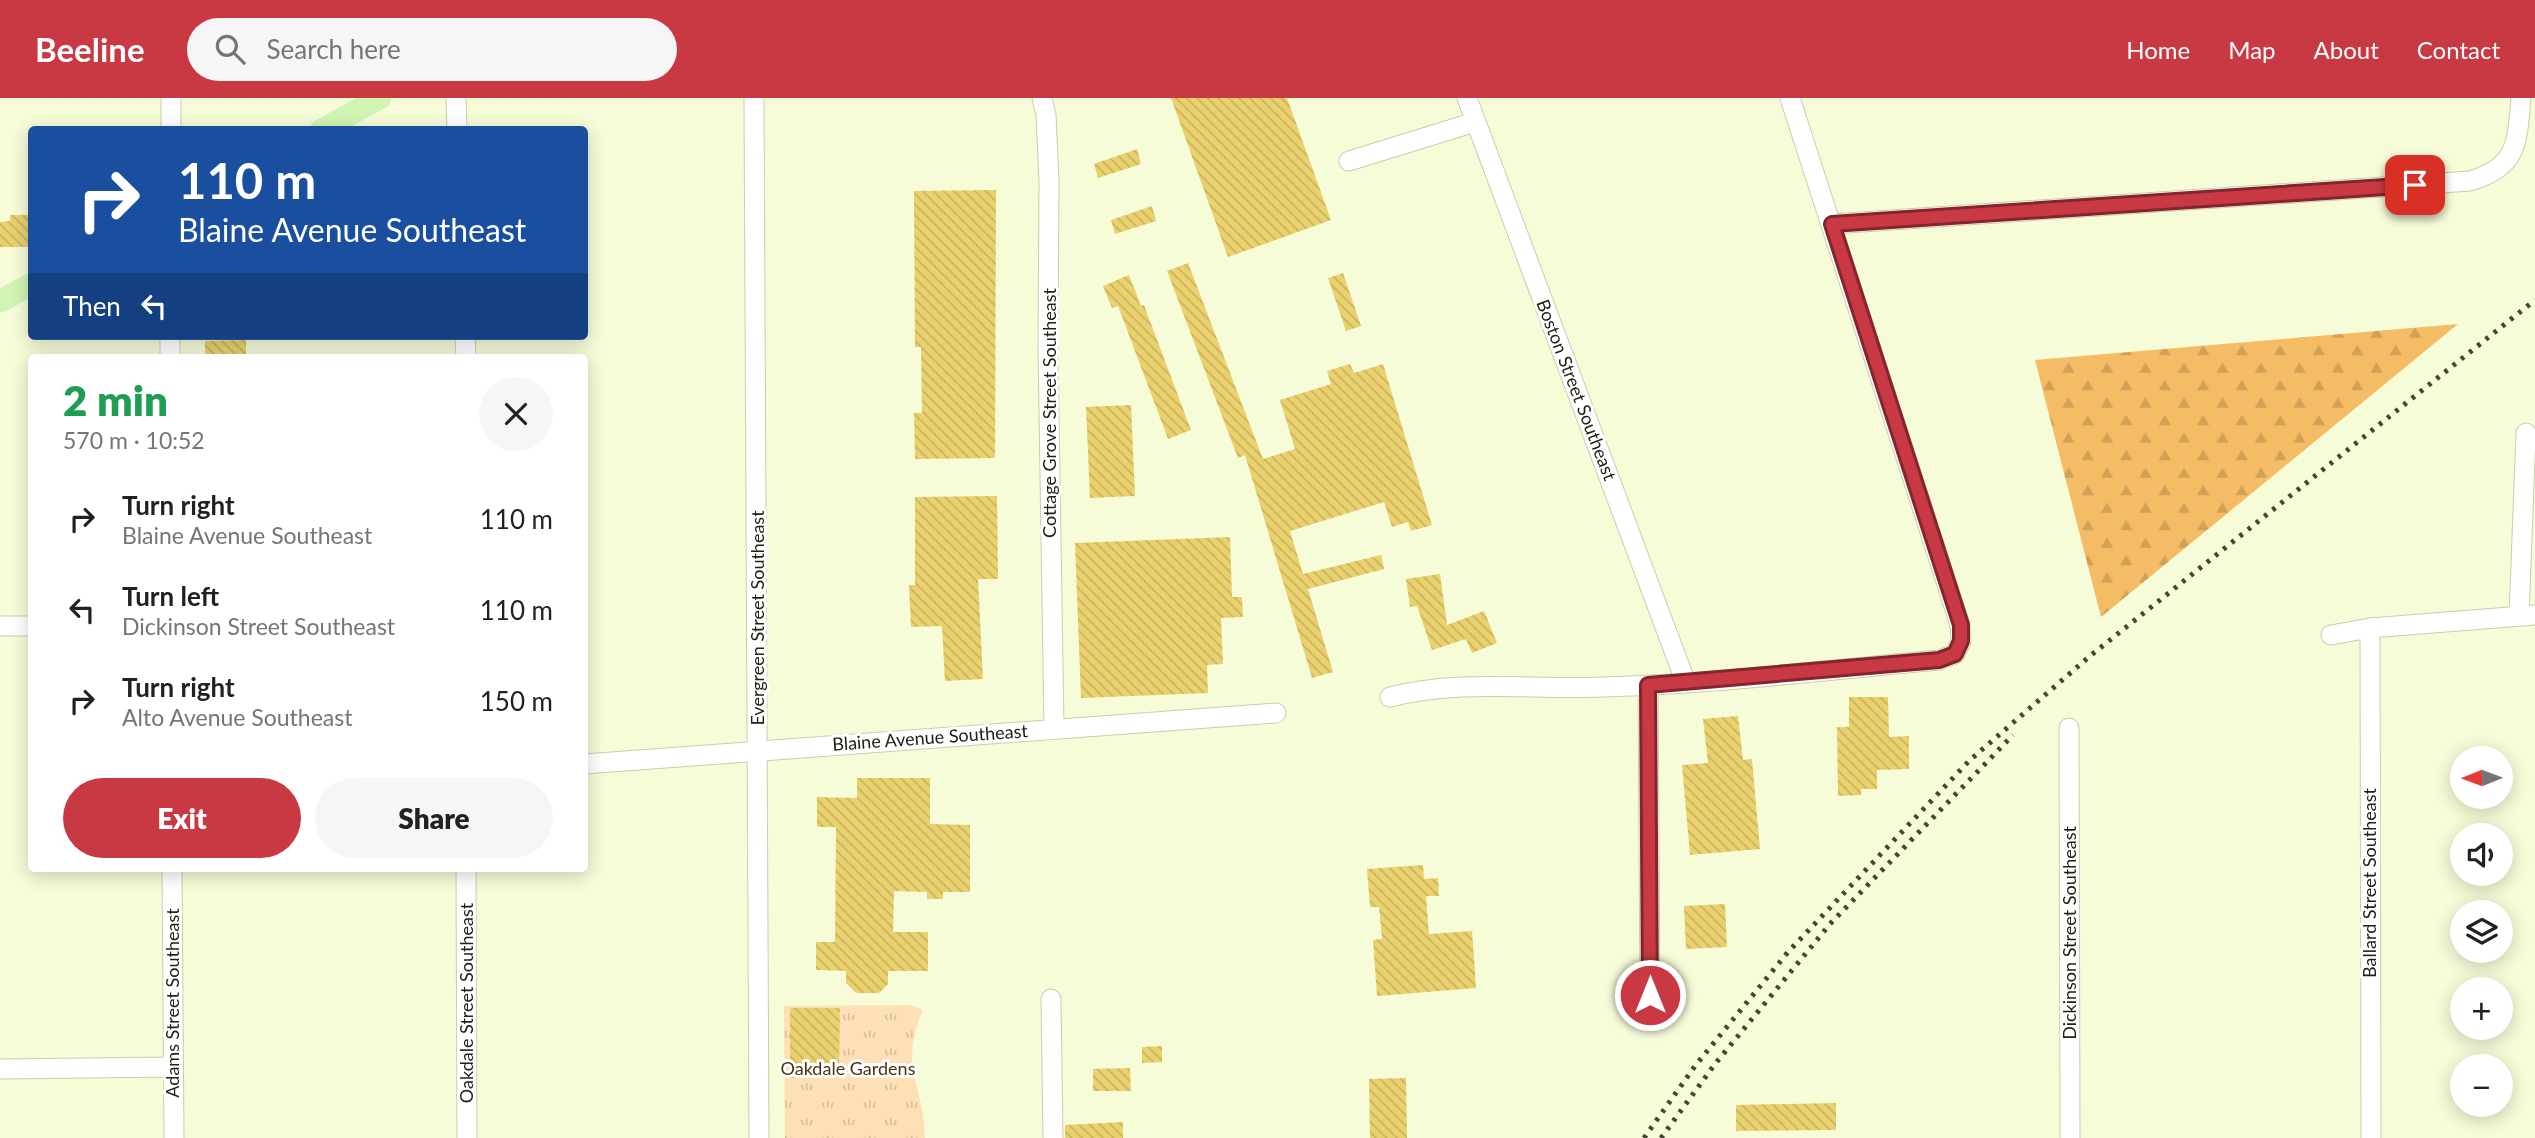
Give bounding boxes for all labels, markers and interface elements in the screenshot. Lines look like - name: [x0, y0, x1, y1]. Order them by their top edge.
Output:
- search box: [187, 18, 677, 81]
- text: Beeline: [35, 29, 145, 69]
- icon: search: [211, 30, 249, 68]
- text: Search here: [267, 33, 401, 65]
- text: Home: [2126, 35, 2190, 64]
- text: Map: [2228, 35, 2276, 64]
- text: About: [2314, 35, 2379, 64]
- text: Contact: [2417, 35, 2500, 64]
- text: 110 m: [178, 151, 316, 209]
- icon: right: [63, 154, 154, 245]
- pin: [2385, 155, 2445, 215]
- icon: arrive: [2396, 166, 2434, 204]
- text: Blaine Avenue Southeast: [178, 210, 526, 249]
- icon: left: [135, 287, 173, 325]
- street label: Cottage Grove Street Southeast: [1038, 288, 1060, 538]
- text: Then: [63, 290, 121, 322]
- street label: Boston Street Southeast: [1532, 296, 1622, 484]
- text: 2 min: [63, 375, 168, 425]
- button: close: [479, 377, 553, 451]
- text: 570 m · 10:52: [63, 426, 205, 454]
- text: Turn right: [122, 489, 235, 521]
- icon: right: [63, 500, 101, 538]
- text: 110 m: [480, 503, 553, 535]
- street label: Evergreen Street Southeast: [746, 510, 768, 726]
- text: Blaine Avenue Southeast: [122, 521, 372, 549]
- text: Turn left: [122, 580, 219, 612]
- icon: left: [63, 591, 101, 629]
- text: 110 m: [480, 594, 553, 626]
- text: Dickinson Street Southeast: [122, 612, 395, 640]
- text: Turn right: [122, 671, 235, 703]
- icon: right: [63, 682, 101, 720]
- text: 150 m: [480, 685, 553, 717]
- text: Alto Avenue Southeast: [122, 703, 352, 731]
- street label: Blaine Avenue Southeast: [831, 719, 1029, 755]
- north arrow: [2450, 746, 2513, 808]
- map controls: [2450, 746, 2513, 1117]
- button: Exit: [63, 778, 301, 858]
- button: Share: [315, 778, 553, 858]
- street label: Ballard Street Southeast: [2358, 787, 2380, 978]
- button: sound: [2450, 823, 2513, 886]
- street label: Dickinson Street Southeast: [2058, 826, 2080, 1040]
- button: layers: [2450, 900, 2513, 963]
- street label: Oakdale Street Southeast: [455, 902, 477, 1103]
- street label: Adams Street Southeast: [161, 908, 183, 1098]
- position arrow: [1613, 958, 1687, 1032]
- button: +: [2450, 977, 2513, 1040]
- button: −: [2450, 1054, 2513, 1117]
- park label: Oakdale Gardens: [781, 1057, 916, 1079]

